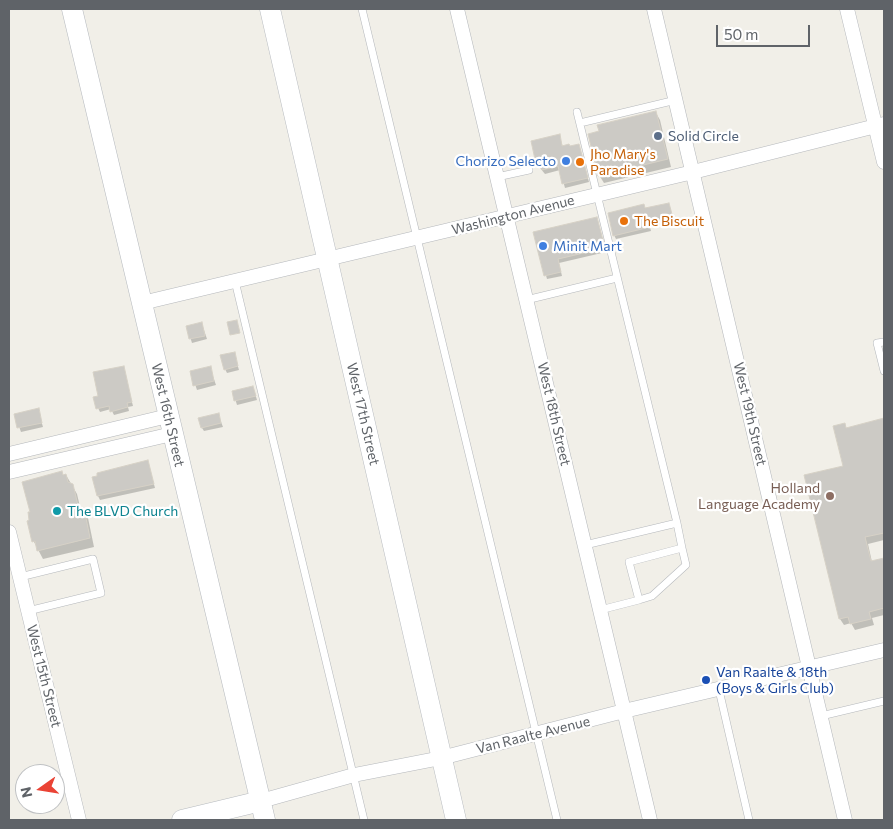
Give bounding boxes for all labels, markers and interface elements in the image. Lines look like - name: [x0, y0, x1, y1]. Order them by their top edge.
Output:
- scale bar: [718, 15, 812, 47]
- text: 50 m: [724, 25, 758, 43]
- place label: Solid Circle: [668, 128, 739, 144]
- marker: Solid Circle: [652, 130, 664, 142]
- place label: Jho Mary's Paradise: [590, 146, 656, 178]
- place label: Chorizo Selecto: [455, 153, 556, 169]
- marker: Chorizo Selecto: [560, 155, 572, 167]
- marker: Jho Mary's Paradise: [574, 156, 586, 168]
- street label: Washington Avenue: [450, 192, 576, 238]
- place label: The Biscuit: [634, 213, 704, 229]
- marker: The Biscuit: [618, 215, 630, 227]
- place label: Minit Mart: [553, 238, 622, 254]
- marker: Minit Mart: [537, 240, 549, 252]
- street label: West 17th Street: [343, 361, 383, 467]
- street label: West 18th Street: [534, 361, 574, 467]
- street label: West 19th Street: [730, 361, 770, 467]
- street label: West 16th Street: [148, 362, 188, 468]
- place label: Holland Language Academy: [698, 480, 820, 512]
- marker: Holland Language Academy: [824, 490, 836, 502]
- place label: The BLVD Church: [67, 503, 178, 519]
- marker: The BLVD Church: [51, 505, 63, 517]
- street label: West 15th Street: [23, 623, 65, 729]
- place label: Van Raalte & 18th (Boys & Girls Club): [716, 664, 834, 696]
- marker: Van Raalte & 18th (Boys & Girls Club): [700, 674, 712, 686]
- street label: Van Raalte Avenue: [474, 713, 592, 757]
- north arrow: [15, 764, 65, 814]
- text: N: [16, 785, 35, 799]

